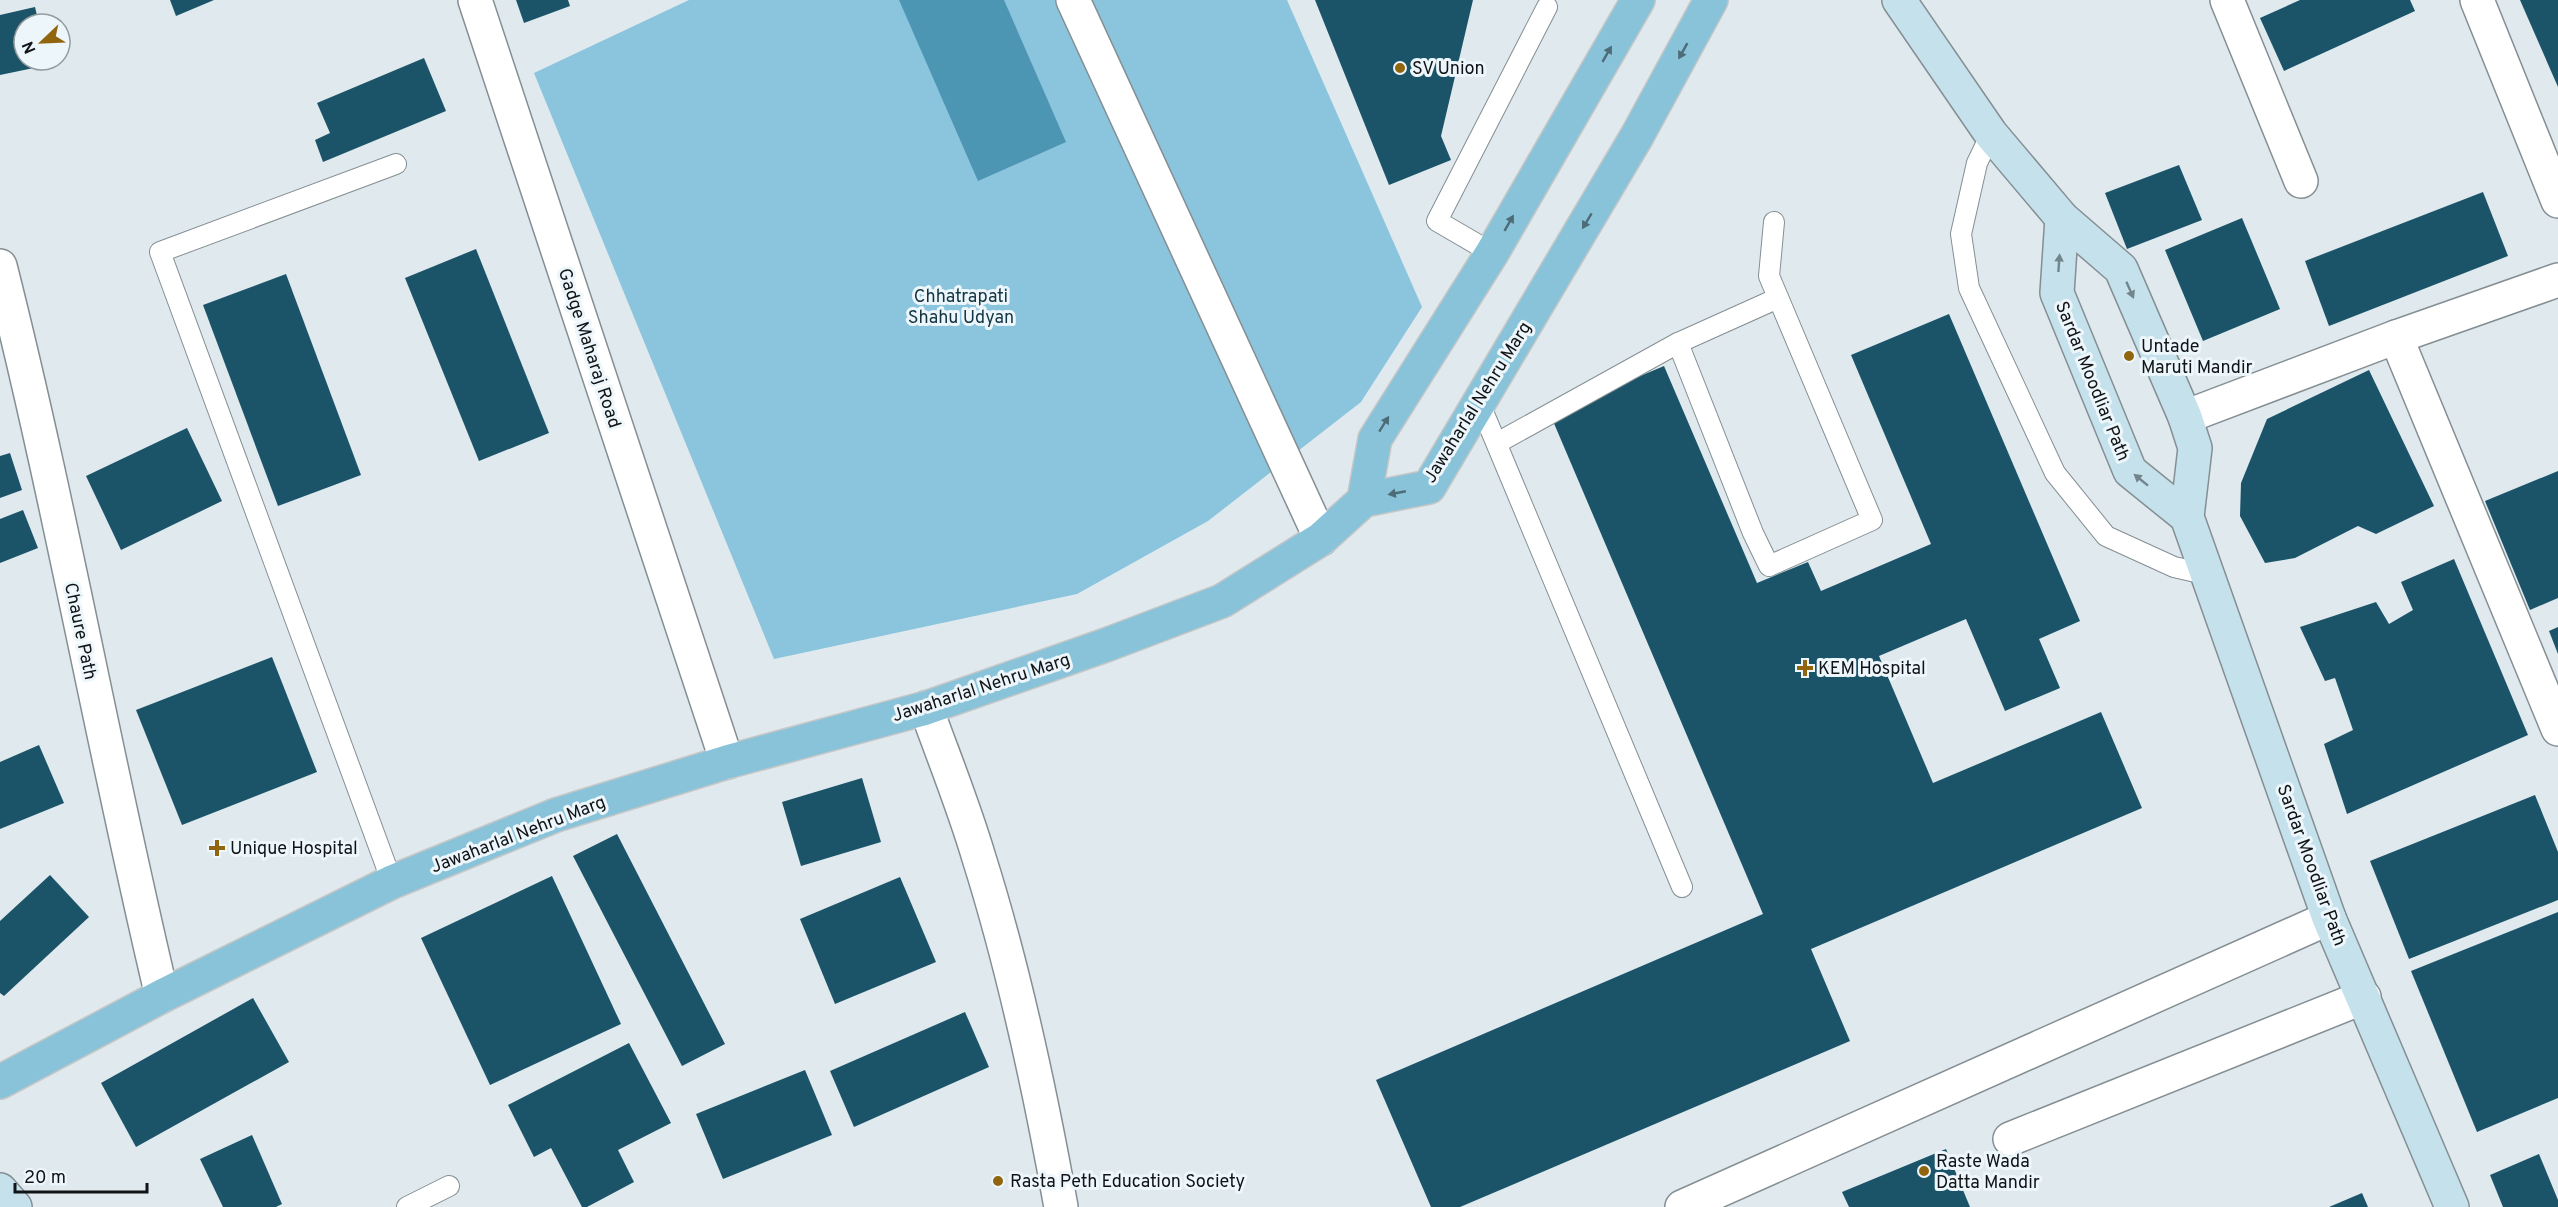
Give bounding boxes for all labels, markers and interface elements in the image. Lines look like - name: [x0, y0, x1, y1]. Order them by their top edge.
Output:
- north arrow: [12, 12, 72, 72]
- text: N: [19, 38, 41, 56]
- one-way arrow: [1678, 43, 1688, 60]
- one-way arrow: [1602, 45, 1612, 62]
- place label: SV Union: [1412, 58, 1485, 81]
- marker: SV Union: [1393, 61, 1407, 75]
- one-way arrow: [1581, 213, 1592, 229]
- one-way arrow: [1504, 215, 1515, 231]
- one-way arrow: [2054, 254, 2064, 273]
- street label: Gadge Maharaj Road: [552, 266, 625, 431]
- one-way arrow: [2125, 282, 2135, 300]
- park label: Chhatrapati Shahu Udyan: [908, 286, 1014, 330]
- street label: Sardar Moodliar Path: [2049, 298, 2134, 465]
- street label: Jawaharlal Nehru Marg: [1419, 318, 1537, 488]
- place label: Untade Maruti Mandir: [2141, 336, 2253, 380]
- marker: Untade Maruti Mandir: [2122, 349, 2136, 363]
- one-way arrow: [1378, 416, 1389, 432]
- one-way arrow: [2133, 474, 2149, 487]
- one-way arrow: [1388, 489, 1406, 499]
- street label: Chaure Path: [58, 581, 101, 682]
- street label: Jawaharlal Nehru Marg: [890, 649, 1073, 728]
- place label: KEM Hospital: [1818, 658, 1926, 681]
- marker: KEM Hospital: [1796, 659, 1814, 677]
- street label: Sardar Moodliar Path: [2271, 782, 2351, 949]
- street label: Jawaharlal Nehru Marg: [428, 791, 609, 879]
- place label: Unique Hospital: [230, 838, 358, 861]
- marker: Unique Hospital: [208, 839, 226, 857]
- place label: Raste Wada Datta Mandir: [1936, 1151, 2040, 1195]
- scale bar: [15, 1156, 147, 1194]
- marker: Raste Wada Datta Mandir: [1917, 1164, 1931, 1178]
- text: 20 m: [24, 1167, 66, 1190]
- place label: Rasta Peth Education Society: [1010, 1171, 1245, 1194]
- marker: Rasta Peth Education Society: [991, 1174, 1005, 1188]

